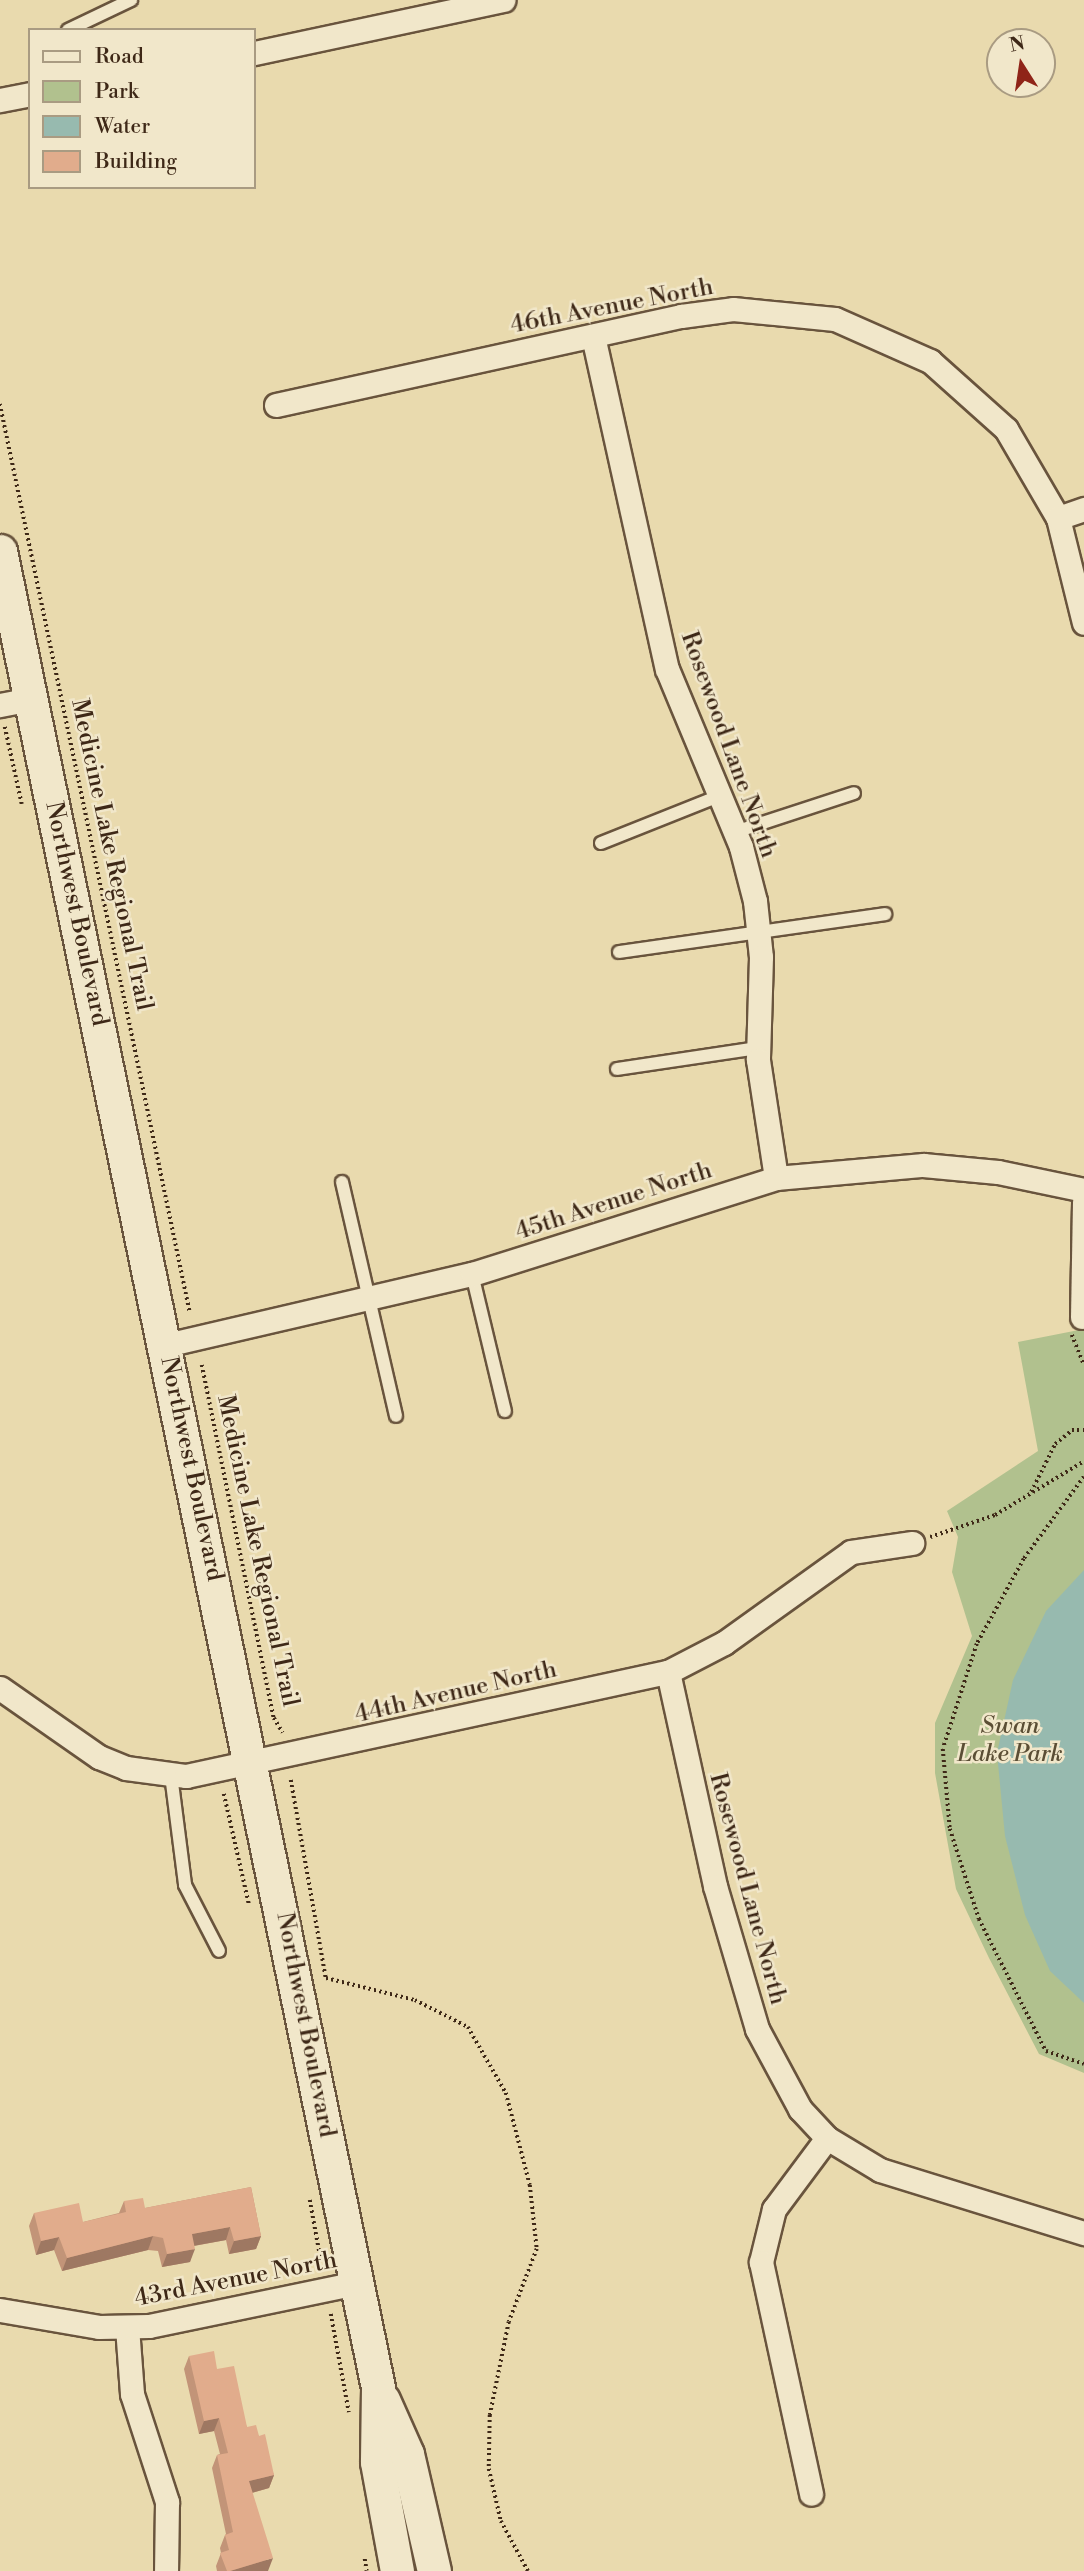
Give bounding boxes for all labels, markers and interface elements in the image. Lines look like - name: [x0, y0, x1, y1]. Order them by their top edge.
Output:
- legend: [28, 28, 256, 189]
- north arrow: [986, 28, 1056, 98]
- text: N: [1007, 31, 1027, 58]
- text: Road: [95, 44, 144, 70]
- text: Park: [95, 79, 139, 105]
- text: Water: [95, 114, 150, 140]
- text: Building: [95, 149, 177, 175]
- street label: 46th Avenue North: [508, 273, 716, 341]
- street label: Rosewood Lane North: [674, 628, 782, 862]
- street label: Medicine Lake Regional Trail: [64, 697, 158, 1013]
- street label: Northwest Boulevard: [38, 799, 114, 1029]
- street label: 45th Avenue North: [512, 1157, 716, 1247]
- street label: Northwest Boulevard: [153, 1354, 229, 1584]
- street label: Medicine Lake Regional Trail: [210, 1393, 304, 1709]
- street label: 44th Avenue North: [352, 1656, 560, 1730]
- park label: Swan Lake Park: [957, 1713, 1063, 1769]
- street label: Rosewood Lane North: [702, 1770, 792, 2008]
- street label: Northwest Boulevard: [269, 1910, 341, 2140]
- street label: 43rd Avenue North: [132, 2246, 340, 2314]

